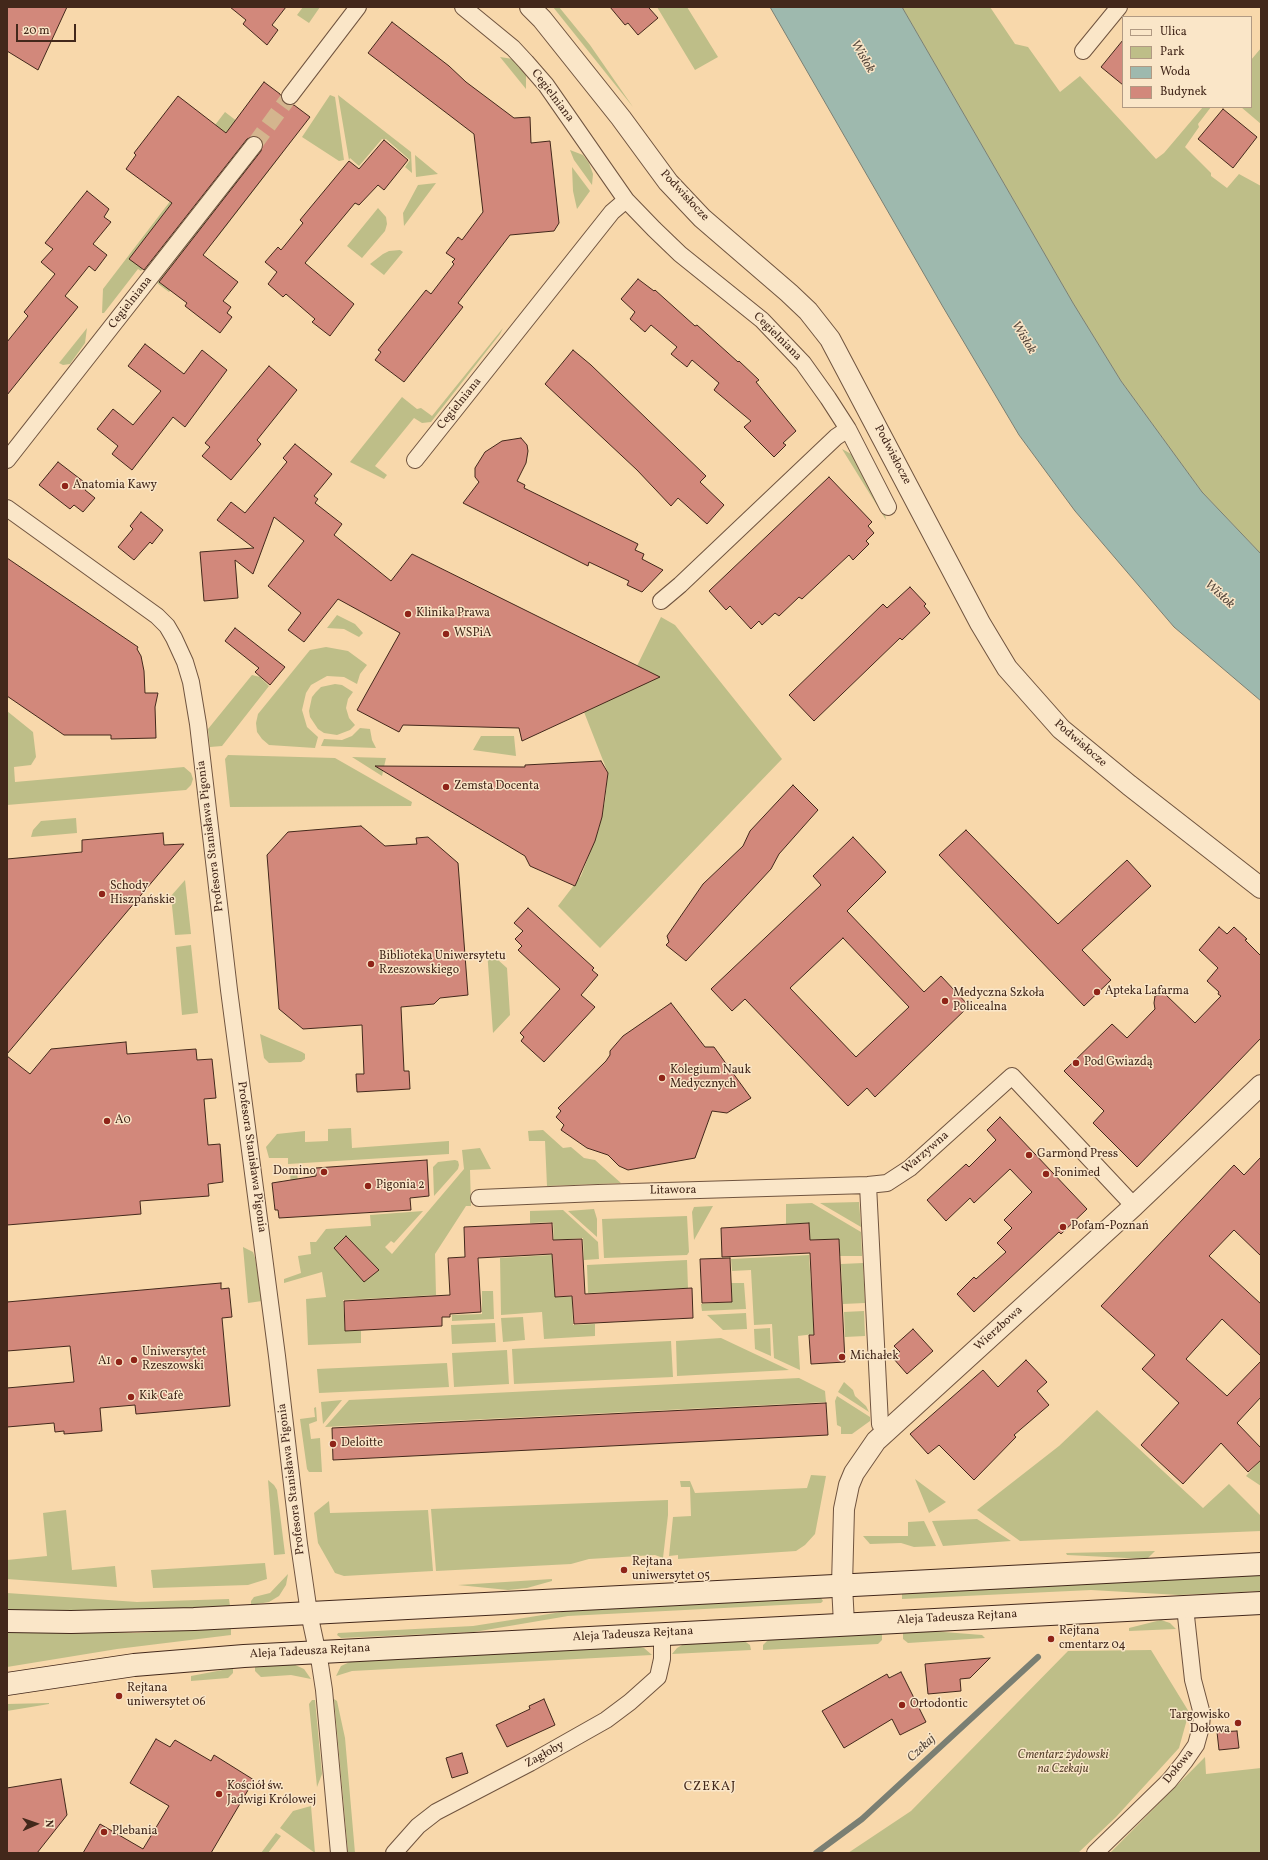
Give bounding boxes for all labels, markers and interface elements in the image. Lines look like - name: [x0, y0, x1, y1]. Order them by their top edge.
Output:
- scale bar: [18, 16, 78, 42]
- legend: [1122, 16, 1252, 108]
- text: 20 m: [23, 23, 50, 39]
- text: Ulica: [1160, 24, 1187, 40]
- water label: Wisłok: [846, 38, 878, 76]
- text: Park: [1160, 44, 1185, 60]
- text: Woda: [1160, 64, 1190, 80]
- street label: Cegielniana: [527, 67, 577, 125]
- text: Budynek: [1160, 84, 1207, 100]
- street label: Podwisłocze: [657, 167, 711, 225]
- street label: Cegielniana: [106, 274, 156, 332]
- street label: Cegielniana: [750, 310, 804, 364]
- water label: Wisłok: [1007, 319, 1039, 357]
- street label: Cegielniana: [435, 375, 485, 433]
- street label: Podwisłocze: [870, 423, 914, 487]
- place label: Anatomia Kawy: [73, 479, 157, 493]
- marker: Anatomia Kawy: [60, 481, 70, 491]
- water label: Wisłok: [1201, 577, 1237, 613]
- place label: Klinika Prawa: [416, 607, 490, 621]
- marker: Klinika Prawa: [403, 609, 413, 619]
- place label: WSPiA: [454, 627, 491, 641]
- marker: WSPiA: [441, 629, 451, 639]
- street label: Podwisłocze: [1051, 717, 1109, 771]
- street label: Profesora Stanisława Pigonia: [195, 759, 227, 913]
- place label: Zemsta Docenta: [454, 780, 539, 794]
- marker: Zemsta Docenta: [441, 782, 451, 792]
- place label: Schody Hiszpańskie: [110, 880, 175, 908]
- marker: Schody Hiszpańskie: [97, 889, 107, 899]
- place label: Biblioteka Uniwersytetu Rzeszowskiego: [379, 950, 506, 978]
- marker: Biblioteka Uniwersytetu Rzeszowskiego: [366, 959, 376, 969]
- place label: Apteka Lafarma: [1105, 985, 1189, 999]
- place label: Medyczna Szkoła Policealna: [953, 987, 1044, 1015]
- marker: Apteka Lafarma: [1092, 987, 1102, 997]
- marker: Medyczna Szkoła Policealna: [940, 996, 950, 1006]
- place label: Pod Gwiazdą: [1084, 1056, 1153, 1070]
- marker: Pod Gwiazdą: [1071, 1058, 1081, 1068]
- place label: Kolegium Nauk Medycznych: [670, 1064, 751, 1092]
- marker: Kolegium Nauk Medycznych: [657, 1073, 667, 1083]
- street label: Profesora Stanisława Pigonia: [233, 1080, 269, 1234]
- place label: A0: [115, 1114, 131, 1128]
- marker: A0: [102, 1116, 112, 1126]
- street label: Warzywna: [900, 1129, 952, 1177]
- place label: Garmond Press: [1037, 1148, 1118, 1162]
- marker: Garmond Press: [1024, 1150, 1034, 1160]
- place label: Domino: [273, 1165, 316, 1179]
- marker: Domino: [319, 1167, 329, 1177]
- place label: Fonimed: [1054, 1167, 1100, 1181]
- marker: Fonimed: [1041, 1169, 1051, 1179]
- place label: Pigonia 2: [376, 1179, 425, 1193]
- marker: Pigonia 2: [363, 1181, 373, 1191]
- street label: Litawora: [650, 1183, 696, 1199]
- place label: Pofam-Poznań: [1071, 1220, 1149, 1234]
- marker: Pofam-Poznań: [1058, 1222, 1068, 1232]
- street label: Wierzbowa: [972, 1304, 1026, 1354]
- place label: Uniwersytet Rzeszowski: [142, 1346, 206, 1374]
- place label: Michałek: [850, 1350, 899, 1364]
- marker: Michałek: [837, 1352, 847, 1362]
- place label: A1: [98, 1355, 111, 1369]
- marker: Uniwersytet Rzeszowski: [129, 1355, 139, 1365]
- marker: A1: [114, 1357, 124, 1367]
- place label: Kik Cafè: [139, 1390, 183, 1404]
- marker: Kik Cafè: [126, 1392, 136, 1402]
- street label: Profesora Stanisława Pigonia: [276, 1402, 308, 1556]
- place label: Deloitte: [341, 1437, 383, 1451]
- marker: Deloitte: [328, 1439, 338, 1449]
- place label: Rejtana uniwersytet 05: [632, 1556, 710, 1584]
- marker: Rejtana uniwersytet 05: [619, 1565, 629, 1575]
- street label: Aleja Tadeusza Rejtana: [896, 1608, 1018, 1628]
- street label: Aleja Tadeusza Rejtana: [572, 1625, 694, 1645]
- place label: Rejtana cmentarz 04: [1059, 1625, 1126, 1653]
- marker: Rejtana cmentarz 04: [1046, 1634, 1056, 1644]
- street label: Aleja Tadeusza Rejtana: [249, 1642, 371, 1662]
- place label: Rejtana uniwersytet 06: [127, 1682, 206, 1710]
- marker: Rejtana uniwersytet 06: [114, 1691, 124, 1701]
- place label: Ortodontic: [910, 1698, 968, 1712]
- marker: Ortodontic: [897, 1700, 907, 1710]
- place label: Targowisko Dołowa: [1170, 1709, 1230, 1737]
- marker: Targowisko Dołowa: [1233, 1718, 1243, 1728]
- water label: Czekaj: [904, 1732, 940, 1766]
- street label: Zagłoby: [523, 1738, 567, 1772]
- street label: Dołowa: [1161, 1747, 1197, 1787]
- park label: Cmentarz żydowski na Czekaju: [1018, 1749, 1108, 1777]
- place label: Kościół św. Jadwigi Królowej: [227, 1780, 316, 1808]
- district label: CZEKAJ: [684, 1780, 736, 1796]
- marker: Kościół św. Jadwigi Królowej: [214, 1789, 224, 1799]
- north arrow: [16, 1804, 56, 1844]
- text: N: [41, 1819, 56, 1828]
- place label: Plebania: [112, 1825, 158, 1839]
- marker: Plebania: [99, 1827, 109, 1837]

